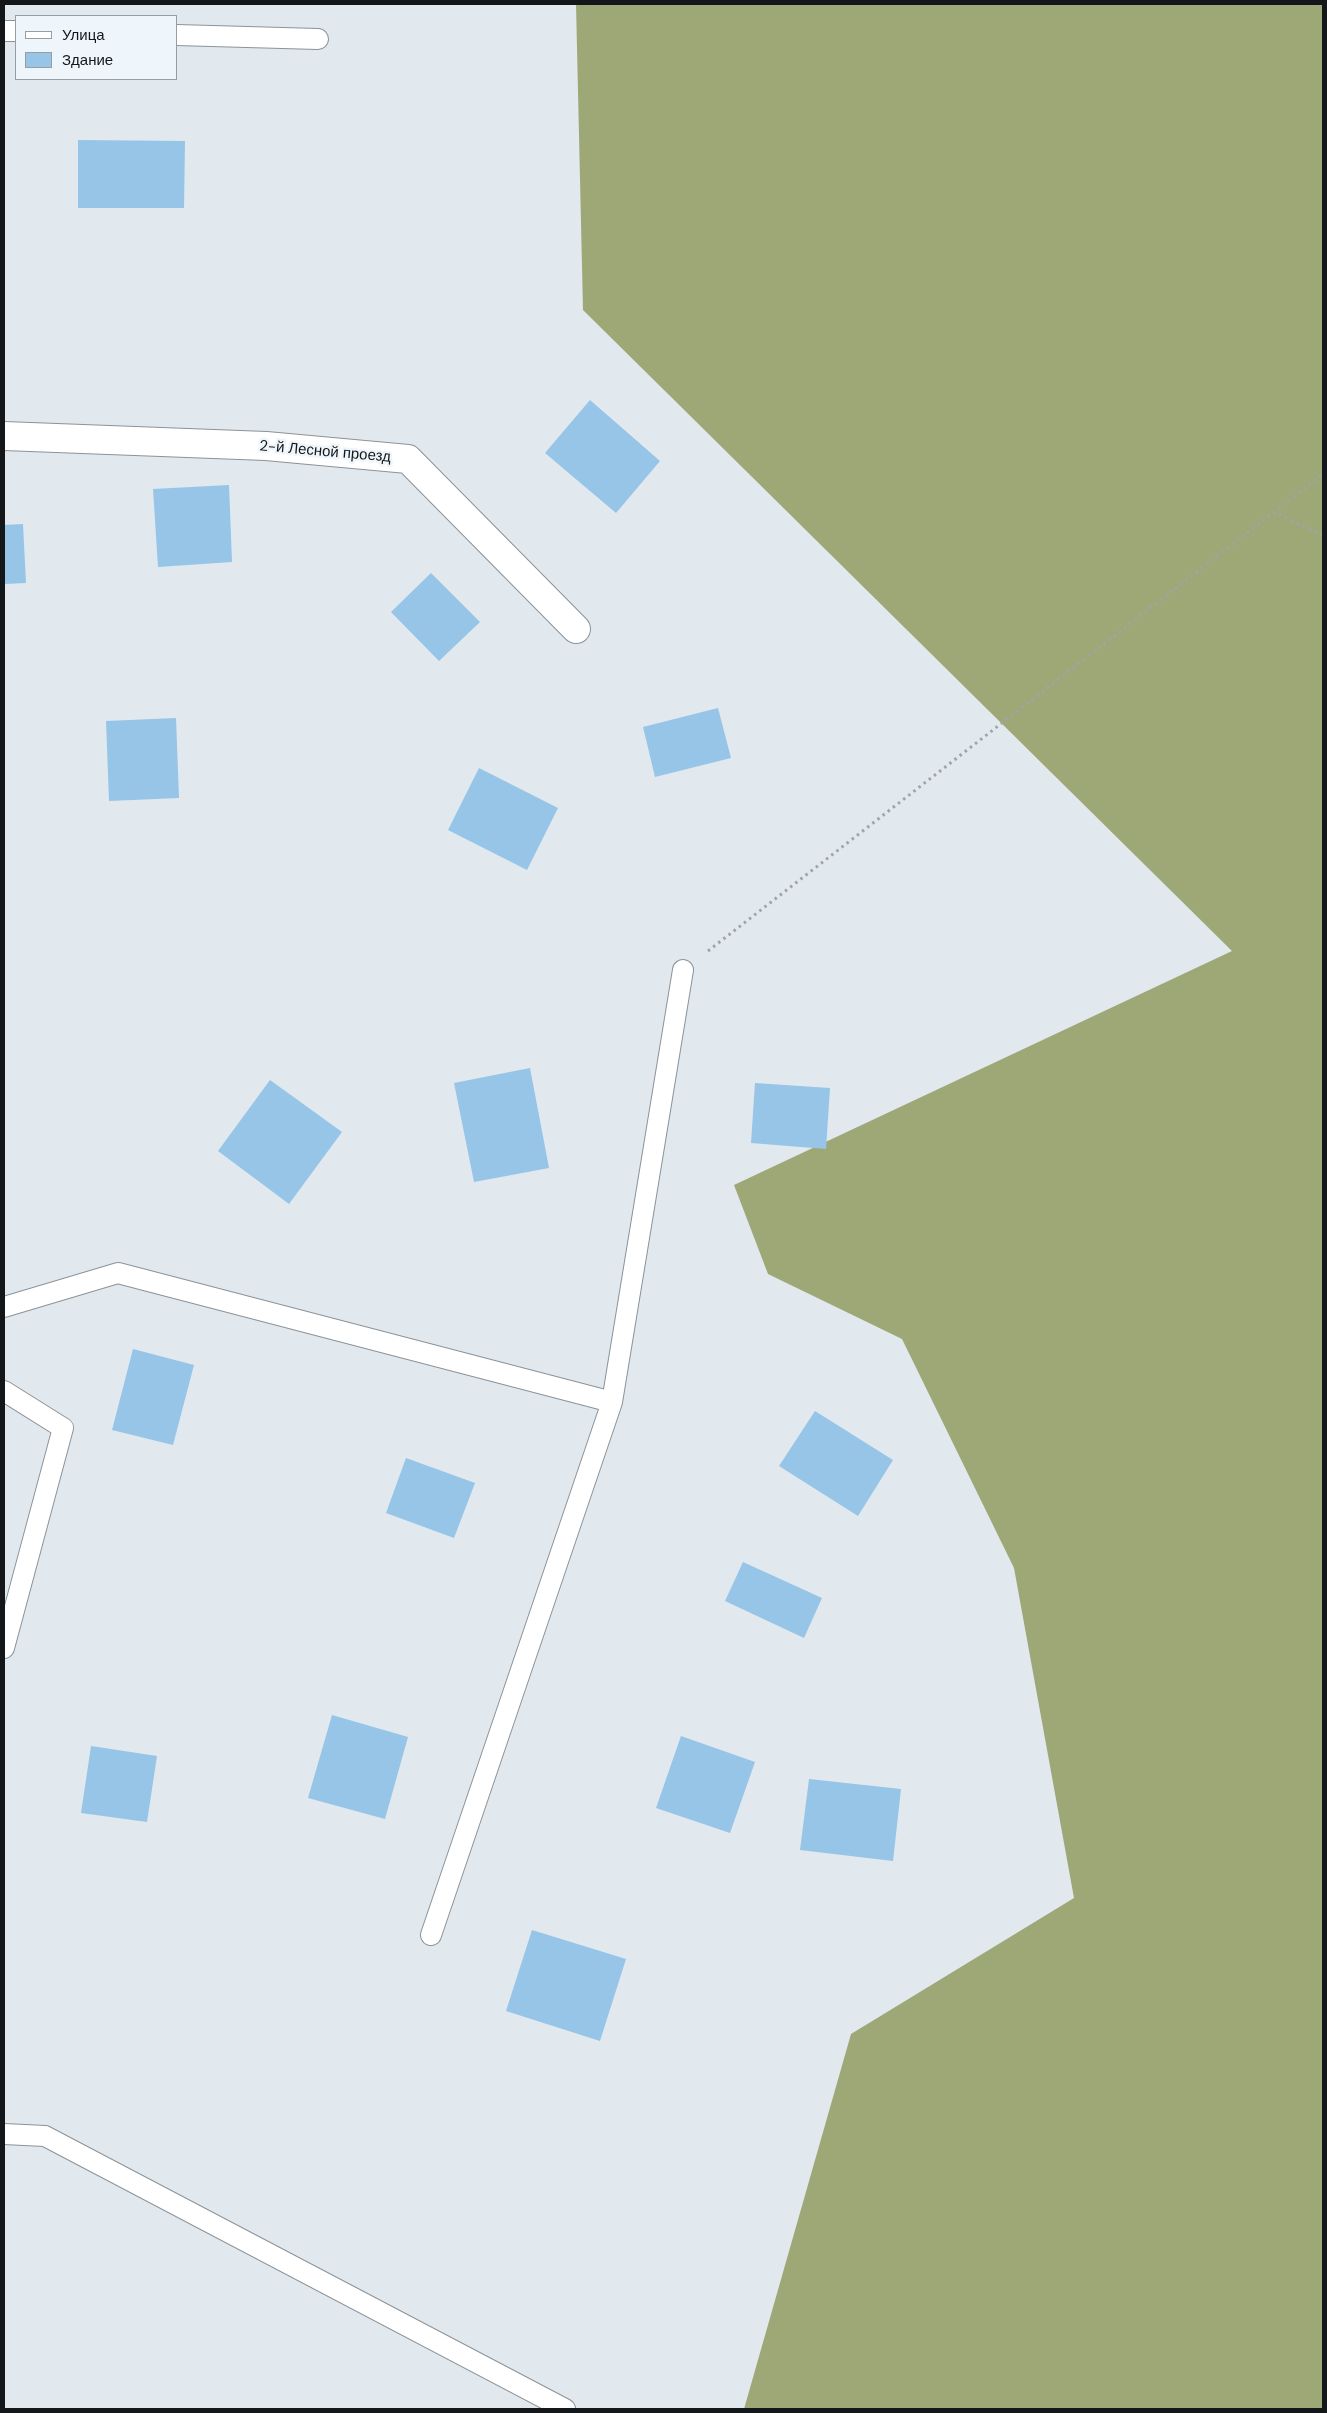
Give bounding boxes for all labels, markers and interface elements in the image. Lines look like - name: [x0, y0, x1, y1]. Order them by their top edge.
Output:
- legend: [15, 15, 178, 80]
- text: Улица: [62, 25, 105, 45]
- text: Здание: [62, 50, 113, 70]
- street label: 2-й Лесной проезд: [259, 437, 391, 467]

